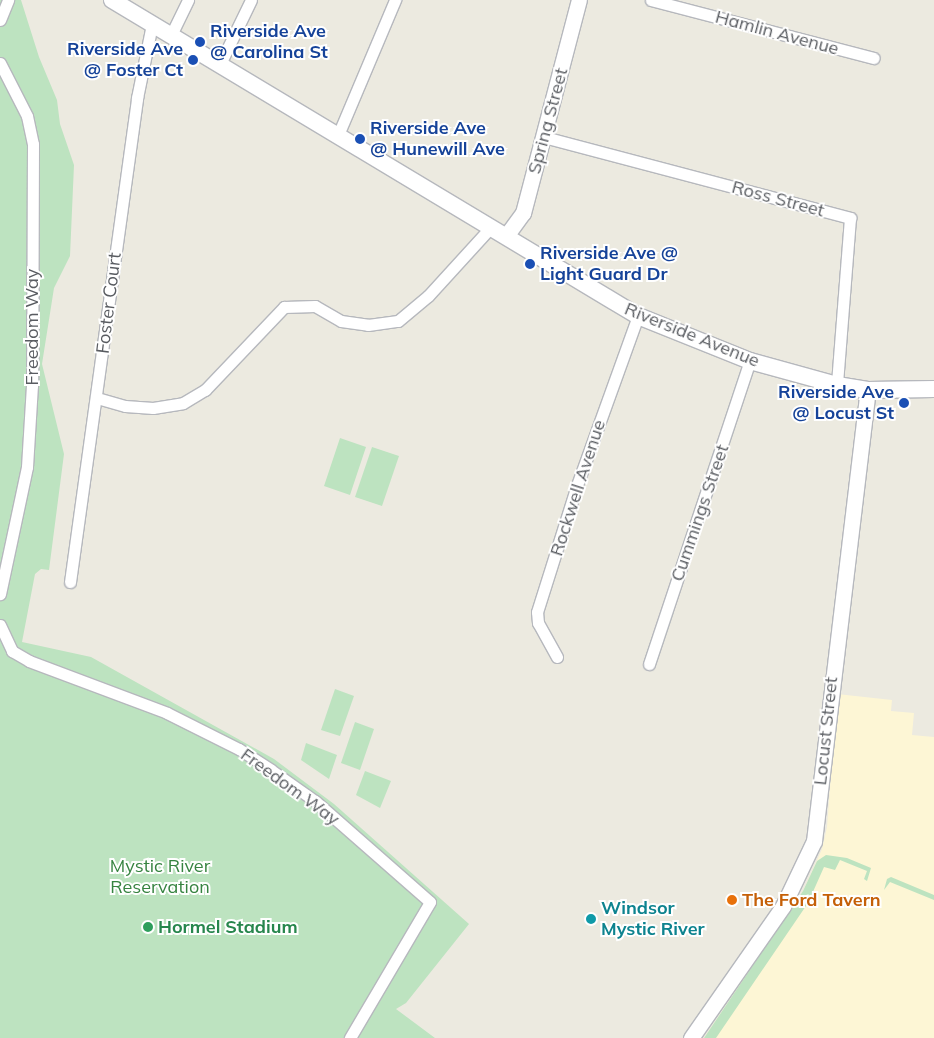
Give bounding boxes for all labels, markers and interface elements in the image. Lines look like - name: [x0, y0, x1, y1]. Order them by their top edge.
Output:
- street label: Hamlin Avenue: [713, 6, 841, 60]
- place label: Riverside Ave @ Carolina St: [210, 21, 328, 64]
- marker: Riverside Ave @ Carolina St: [194, 36, 206, 48]
- place label: Riverside Ave @ Foster Ct: [67, 39, 183, 82]
- marker: Riverside Ave @ Foster Ct: [187, 54, 199, 66]
- street label: Spring Street: [524, 66, 572, 176]
- place label: Riverside Ave @ Hunewill Ave: [370, 118, 505, 160]
- marker: Riverside Ave @ Hunewill Ave: [354, 133, 366, 145]
- street label: Ross Street: [729, 176, 827, 222]
- place label: Riverside Ave @ Light Guard Dr: [540, 243, 678, 286]
- street label: Foster Court: [92, 251, 126, 355]
- marker: Riverside Ave @ Light Guard Dr: [524, 258, 536, 270]
- street label: Freedom Way: [21, 269, 43, 385]
- street label: Riverside Avenue: [621, 298, 763, 372]
- place label: Riverside Ave @ Locust St: [778, 382, 894, 424]
- marker: Riverside Ave @ Locust St: [898, 397, 910, 409]
- street label: Rockwell Avenue: [546, 417, 610, 559]
- street label: Cummings Street: [666, 442, 734, 584]
- street label: Locust Street: [810, 676, 842, 786]
- street label: Freedom Way: [236, 744, 344, 830]
- park label: Mystic River Reservation: [110, 856, 210, 899]
- place label: The Ford Tavern: [742, 889, 881, 911]
- marker: The Ford Tavern: [726, 894, 738, 906]
- place label: Windsor Mystic River: [601, 898, 705, 941]
- marker: Windsor Mystic River: [585, 913, 597, 925]
- place label: Hormel Stadium: [158, 916, 298, 938]
- marker: Hormel Stadium: [142, 921, 154, 933]

